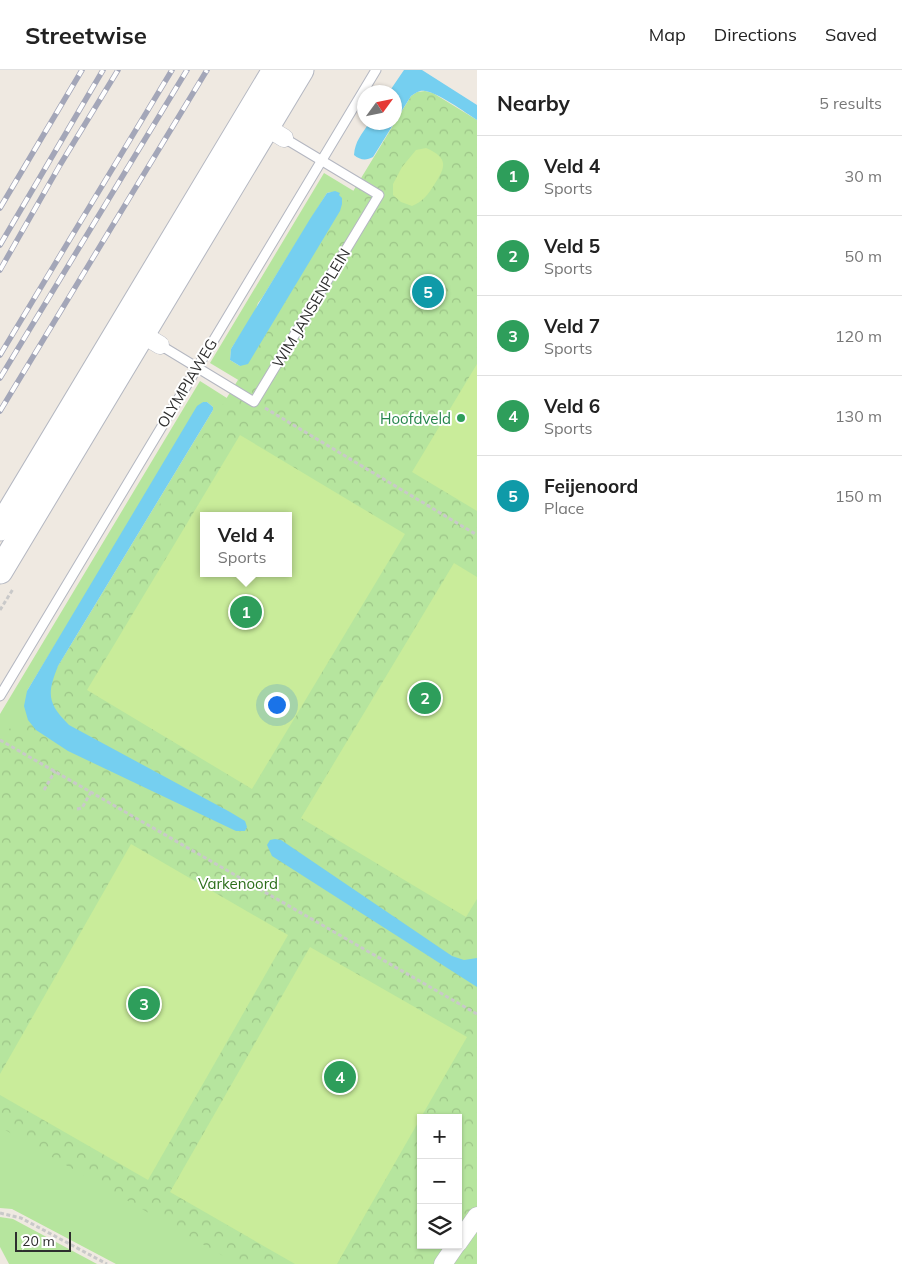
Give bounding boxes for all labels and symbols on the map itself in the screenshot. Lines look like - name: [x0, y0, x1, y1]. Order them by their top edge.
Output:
- north arrow: [357, 85, 402, 130]
- street label: WIM JANSENPLEIN: [268, 245, 354, 371]
- pin: 5: [412, 273, 444, 311]
- street label: OLYMPIAWEG: [153, 335, 221, 431]
- place label: Hoofdveld: [380, 409, 451, 428]
- marker: Hoofdveld: [455, 412, 467, 424]
- pin: 1: [230, 593, 262, 631]
- pin: 2: [409, 679, 441, 717]
- your location: [264, 692, 290, 718]
- park label: Varkenoord: [198, 874, 278, 893]
- pin: 3: [128, 985, 160, 1023]
- pin: 4: [324, 1058, 356, 1096]
- scale bar: [15, 1229, 71, 1252]

